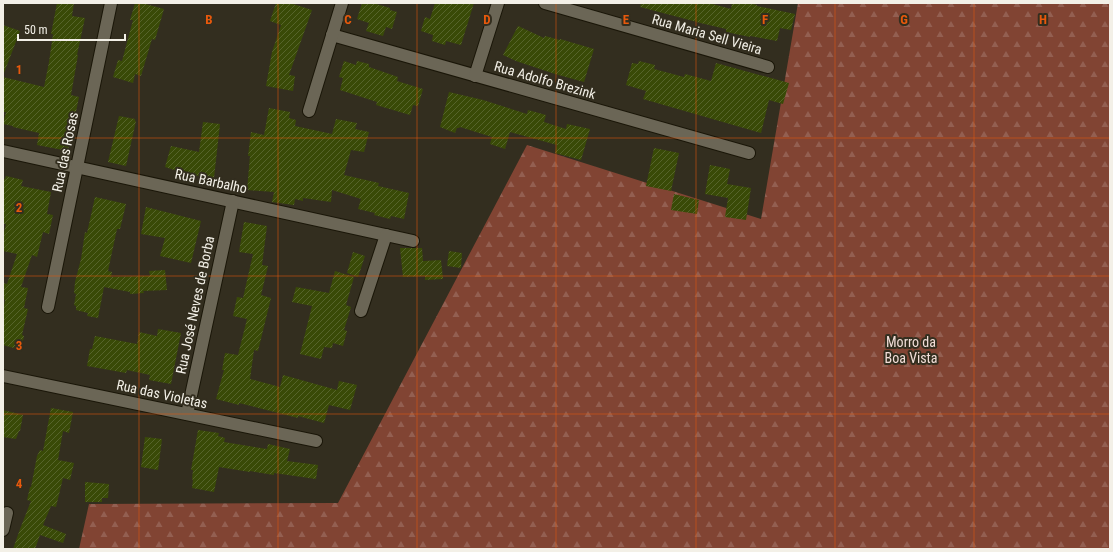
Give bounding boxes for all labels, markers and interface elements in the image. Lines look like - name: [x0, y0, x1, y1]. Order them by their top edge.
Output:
- street label: Rua Maria Sell Vieira: [650, 11, 764, 57]
- text: B: [205, 12, 213, 27]
- text: C: [344, 12, 352, 27]
- text: D: [483, 12, 491, 27]
- text: E: [623, 12, 630, 27]
- text: F: [762, 12, 768, 27]
- text: G: [900, 12, 908, 27]
- text: H: [1039, 12, 1047, 27]
- scale bar: [18, 16, 125, 42]
- text: 50 m: [24, 23, 48, 37]
- street label: Rua Adolfo Brezink: [492, 58, 598, 102]
- text: 1: [16, 62, 22, 77]
- street label: Rua das Rosas: [49, 111, 81, 193]
- street label: Rua Barbalho: [173, 166, 249, 196]
- text: 2: [16, 200, 23, 215]
- street label: Rua José Neves de Borba: [173, 235, 217, 375]
- park label: Morro da Boa Vista: [885, 334, 937, 366]
- text: 3: [16, 338, 22, 353]
- street label: Rua das Violetas: [115, 377, 209, 411]
- text: 4: [16, 476, 23, 491]

